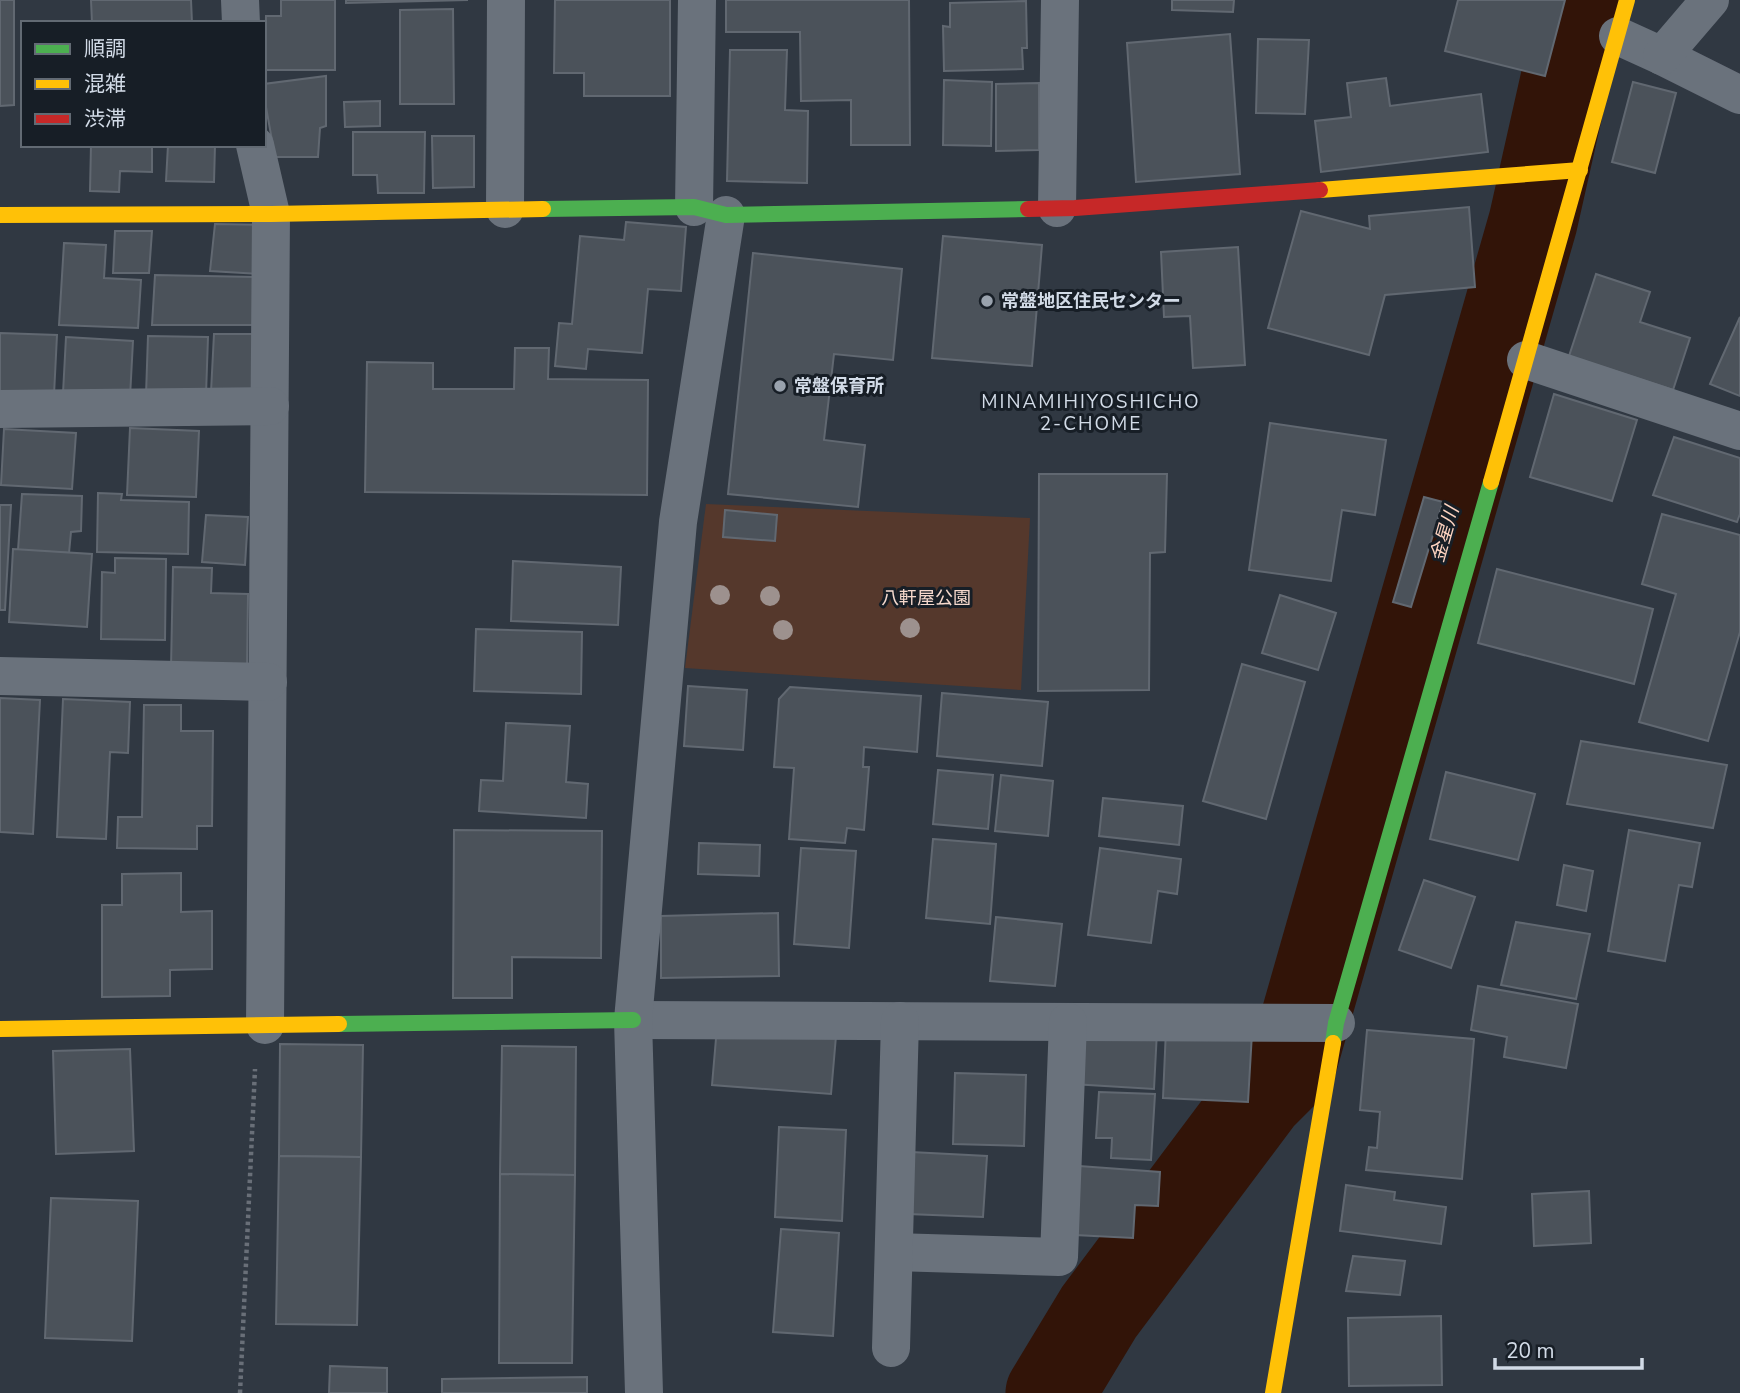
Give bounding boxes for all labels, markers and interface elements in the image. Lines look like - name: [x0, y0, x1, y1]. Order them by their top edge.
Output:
- legend: [21, 21, 266, 147]
- text: 順調: [84, 35, 126, 63]
- text: 混雑: [84, 70, 126, 98]
- text: 渋滞: [84, 105, 126, 133]
- place label: 常盤地区住民センター: [1001, 289, 1181, 313]
- marker: 常盤地区住民センター: [979, 293, 995, 309]
- place label: 常盤保育所: [794, 374, 884, 398]
- marker: 常盤保育所: [772, 378, 788, 394]
- district label: MINAMIHIYOSHICHO 2-CHOME: [981, 389, 1201, 437]
- water label: 金星川: [1425, 501, 1466, 565]
- park label: 八軒屋公園: [881, 586, 971, 610]
- scale bar: [1495, 1326, 1642, 1370]
- text: 20 m: [1506, 1337, 1555, 1365]

